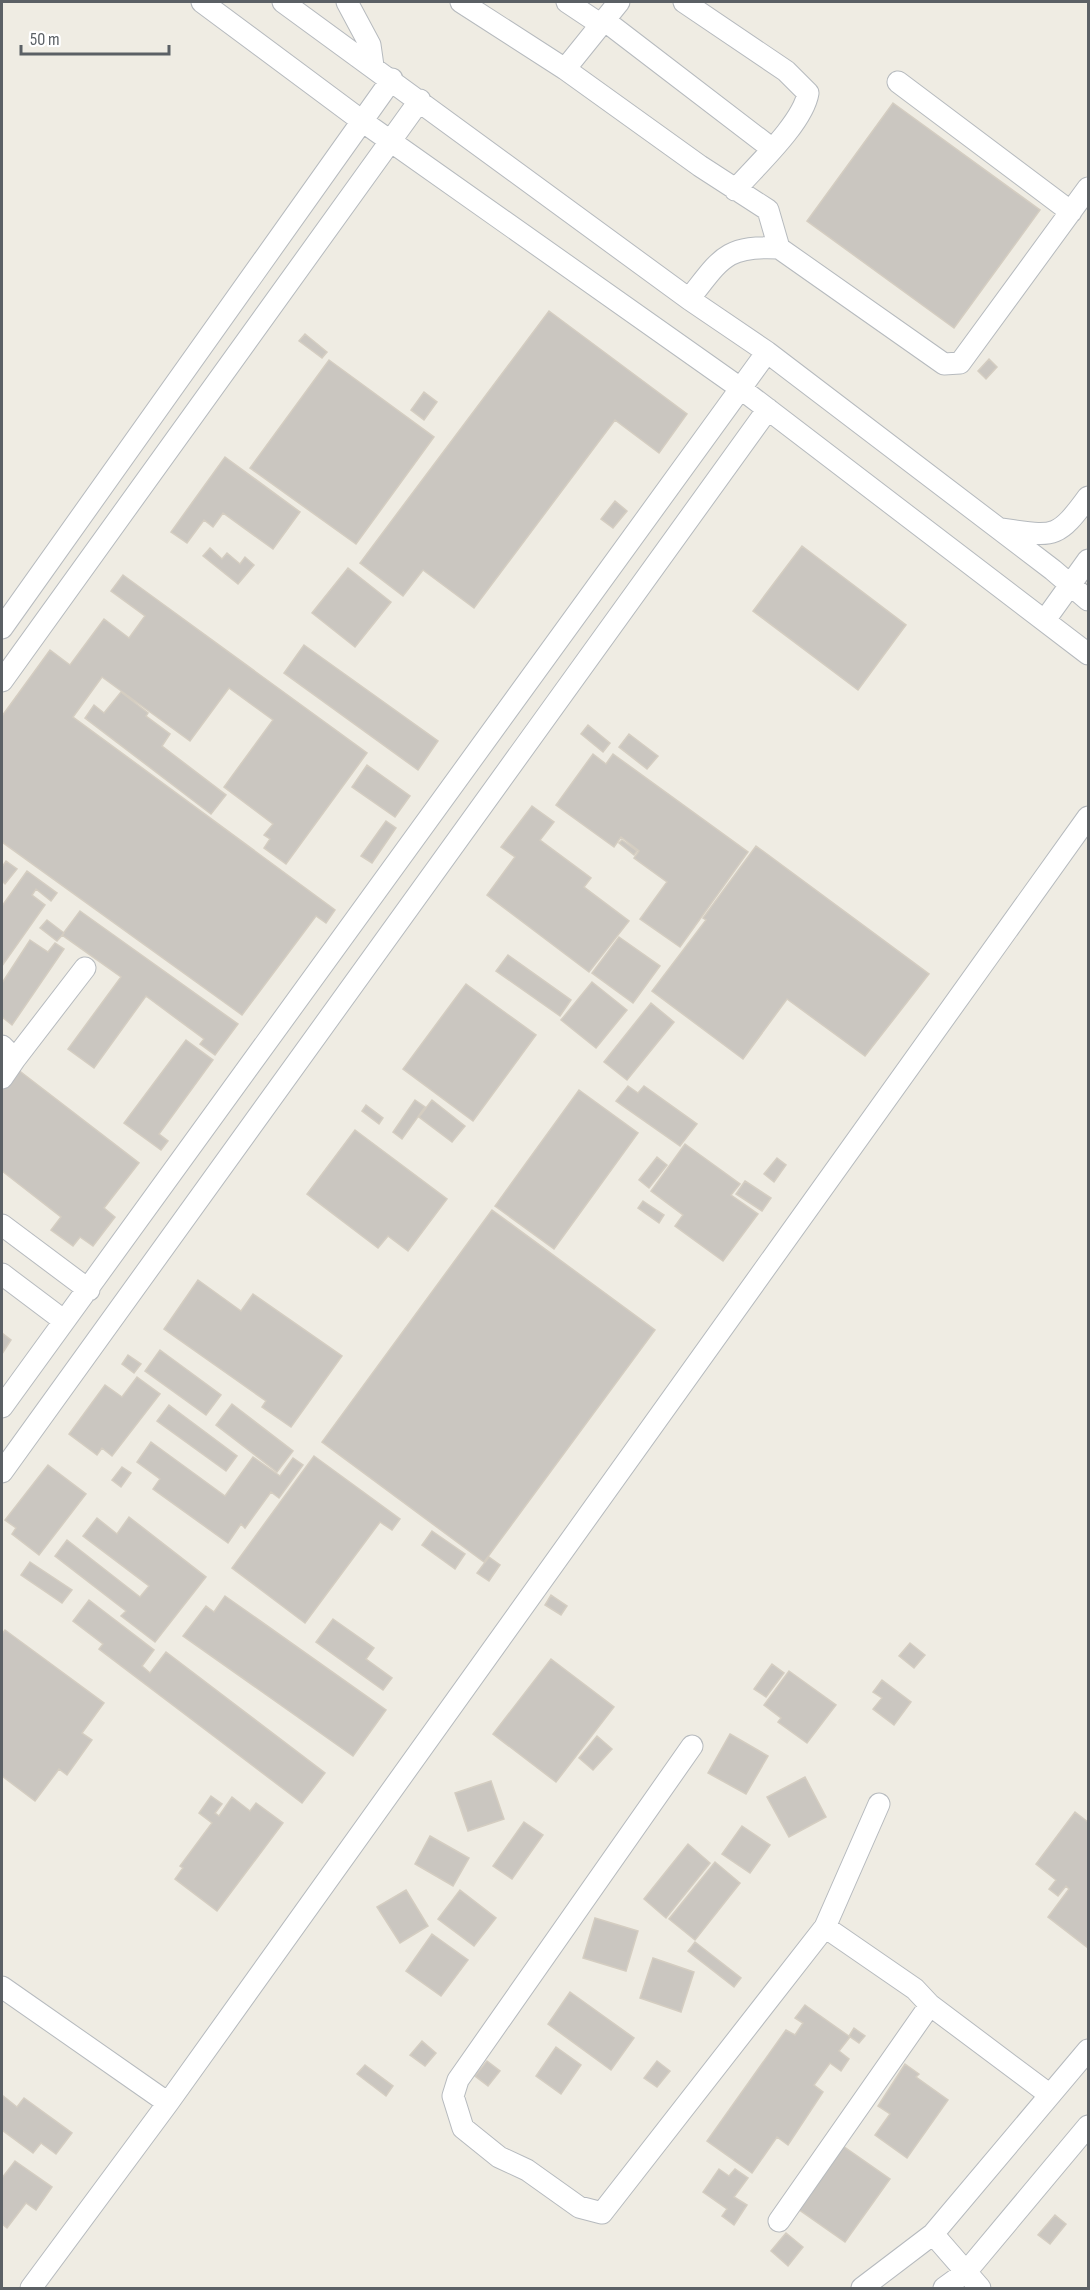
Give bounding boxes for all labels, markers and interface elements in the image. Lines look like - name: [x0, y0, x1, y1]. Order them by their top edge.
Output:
- scale bar: [21, 18, 170, 56]
- text: 50 m: [30, 29, 60, 50]

